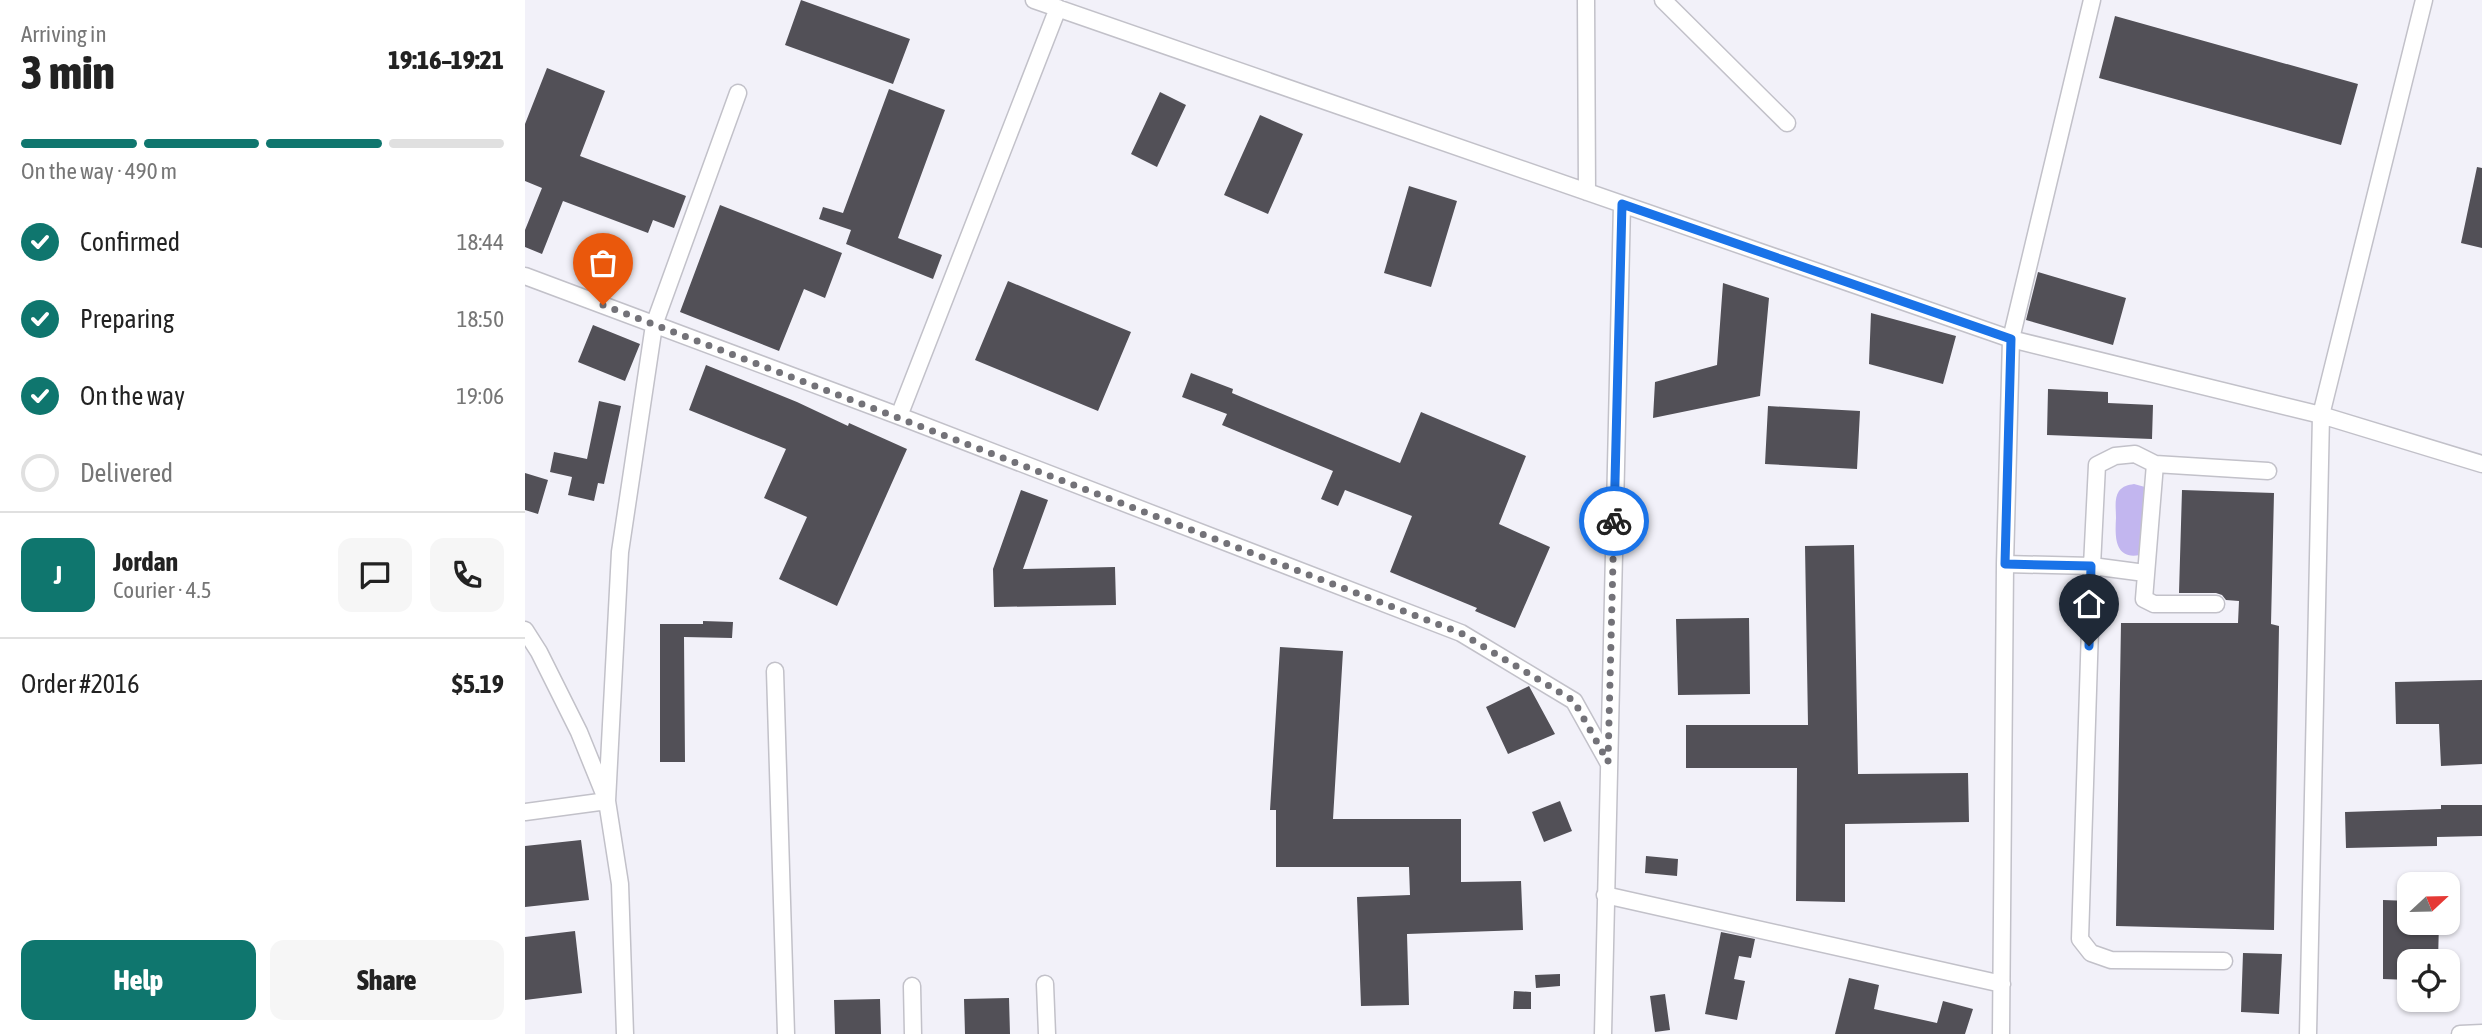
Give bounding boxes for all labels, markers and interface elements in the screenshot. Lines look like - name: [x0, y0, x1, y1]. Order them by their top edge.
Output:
- text: Arriving in: [21, 21, 107, 47]
- text: 19:16–19:21: [388, 45, 504, 75]
- text: 3 min: [21, 46, 115, 99]
- text: On the way · 490 m: [21, 158, 177, 184]
- icon: check: [21, 223, 59, 261]
- text: Confirmed: [80, 227, 180, 257]
- text: 18:44: [457, 229, 504, 255]
- pin: [573, 233, 633, 305]
- icon: bag: [584, 244, 622, 282]
- icon: check: [21, 300, 59, 338]
- text: Preparing: [80, 304, 174, 334]
- text: 18:50: [457, 306, 504, 332]
- icon: check: [21, 377, 59, 415]
- text: On the way: [80, 381, 185, 411]
- text: 19:06: [456, 383, 504, 409]
- text: Delivered: [80, 458, 173, 488]
- courier: [1579, 486, 1649, 556]
- icon: bike: [1595, 502, 1633, 540]
- button: chat: [338, 538, 412, 612]
- button: phone: [430, 538, 504, 612]
- text: Jordan: [113, 547, 178, 577]
- text: J: [54, 560, 62, 590]
- pin: [2059, 574, 2119, 646]
- text: Courier · 4.5: [113, 577, 212, 603]
- icon: home: [2070, 585, 2108, 623]
- text: Order #2016: [21, 669, 140, 699]
- text: $5.19: [452, 669, 504, 699]
- north arrow: [2397, 872, 2461, 934]
- map controls: [2397, 872, 2460, 1012]
- button: Help: [21, 940, 256, 1020]
- button: Share: [270, 940, 504, 1020]
- button: locate: [2397, 949, 2460, 1012]

